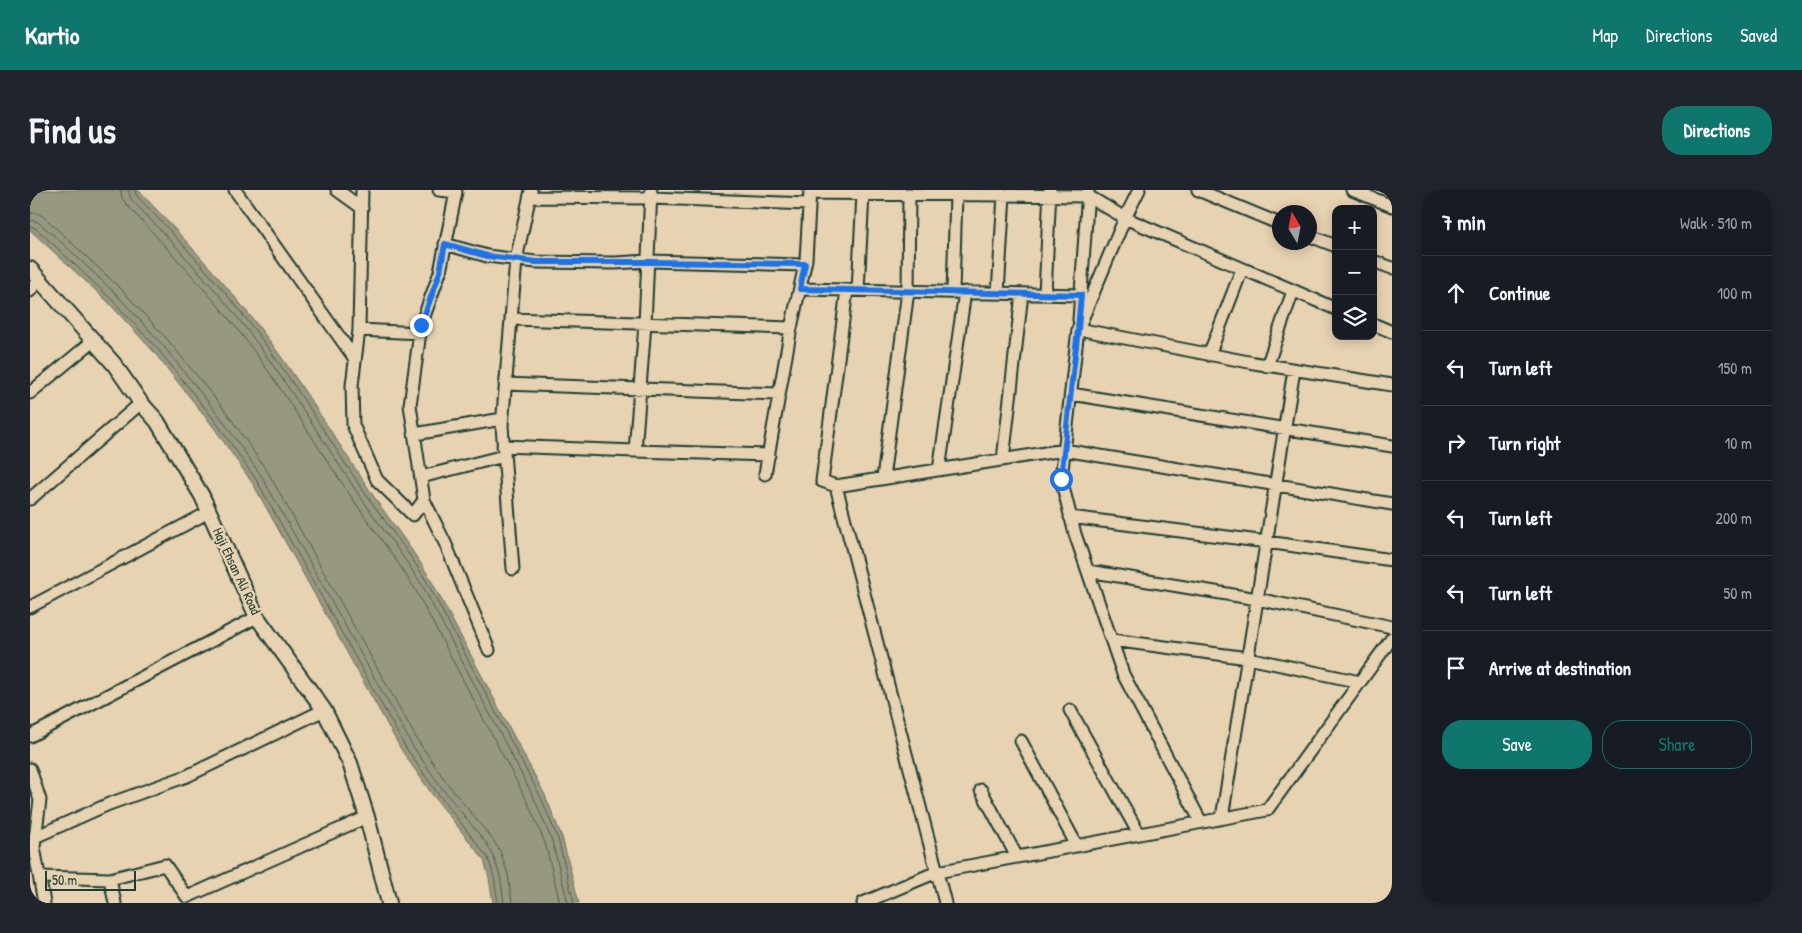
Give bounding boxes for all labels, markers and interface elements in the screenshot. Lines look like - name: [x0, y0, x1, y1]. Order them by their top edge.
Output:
- text: Kartio: [25, 19, 80, 51]
- text: Map: [1593, 23, 1618, 48]
- text: Directions: [1646, 23, 1712, 48]
- text: Saved: [1740, 23, 1777, 48]
- button: Directions: [1662, 106, 1772, 155]
- text: Find us: [30, 107, 116, 154]
- north arrow: [1272, 205, 1317, 250]
- map controls: [1332, 205, 1377, 340]
- button: +: [1332, 205, 1377, 250]
- text: 7 min: [1442, 208, 1486, 237]
- text: Walk · 510 m: [1680, 212, 1752, 234]
- button: −: [1332, 250, 1377, 295]
- icon: ahead: [1442, 279, 1470, 307]
- text: Continue: [1489, 280, 1550, 306]
- text: 100 m: [1717, 282, 1752, 304]
- button: layers: [1332, 295, 1377, 340]
- route end: [410, 314, 433, 337]
- icon: left: [1442, 354, 1470, 382]
- text: Turn left: [1489, 355, 1552, 381]
- text: 150 m: [1718, 357, 1752, 379]
- icon: right: [1442, 429, 1470, 457]
- text: Turn right: [1489, 430, 1560, 456]
- text: 10 m: [1724, 432, 1752, 454]
- route start: [1050, 468, 1073, 491]
- icon: left: [1442, 504, 1470, 532]
- text: Turn left: [1489, 505, 1552, 531]
- text: 200 m: [1716, 507, 1752, 529]
- street label: Haji Ehsan Ali Road: [208, 524, 266, 618]
- icon: left: [1442, 579, 1470, 607]
- text: Turn left: [1489, 580, 1552, 606]
- text: 50 m: [1724, 582, 1752, 604]
- icon: arrive: [1442, 654, 1470, 682]
- text: Arrive at destination: [1489, 655, 1631, 681]
- button: Save: [1442, 720, 1592, 769]
- button: Share: [1602, 720, 1752, 769]
- scale bar: [45, 868, 136, 891]
- text: 50 m: [52, 870, 77, 889]

